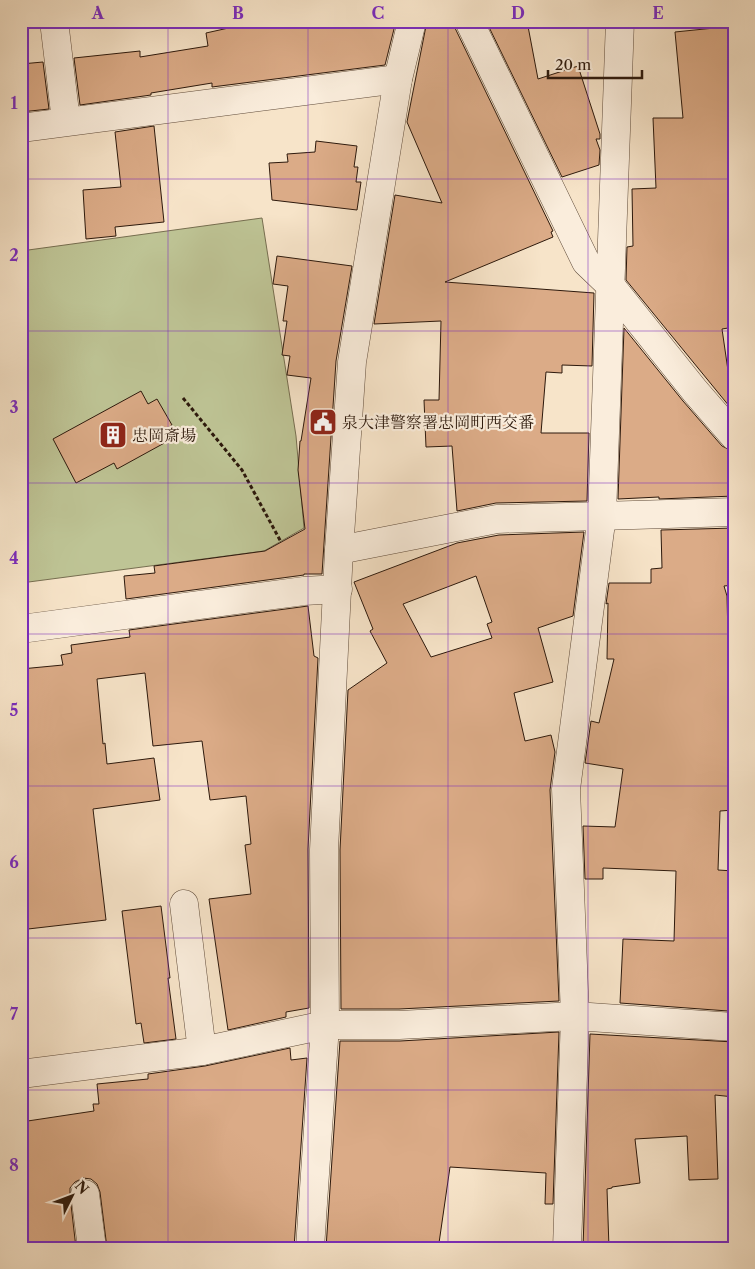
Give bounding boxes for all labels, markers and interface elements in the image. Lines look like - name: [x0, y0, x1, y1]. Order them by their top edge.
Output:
- text: A: [91, 3, 105, 23]
- text: B: [232, 3, 244, 23]
- text: C: [372, 3, 384, 23]
- text: D: [511, 3, 525, 23]
- text: E: [652, 3, 664, 23]
- scale bar: [548, 48, 641, 80]
- text: 20 m: [555, 55, 591, 74]
- text: 1: [10, 93, 18, 113]
- text: 2: [9, 245, 19, 265]
- text: 3: [9, 397, 19, 417]
- public building icon: 泉大津警察署忠岡町西交番: [308, 407, 338, 437]
- place label: 泉大津警察署忠岡町西交番: [342, 412, 534, 432]
- building icon: 忠岡斎場: [98, 420, 128, 450]
- place label: 忠岡斎場: [132, 425, 196, 445]
- text: 4: [9, 548, 19, 568]
- text: 5: [10, 700, 19, 720]
- text: 6: [9, 852, 19, 872]
- text: 7: [10, 1004, 19, 1024]
- text: 8: [9, 1155, 19, 1175]
- north arrow: [48, 1172, 98, 1222]
- text: N: [71, 1177, 92, 1198]

